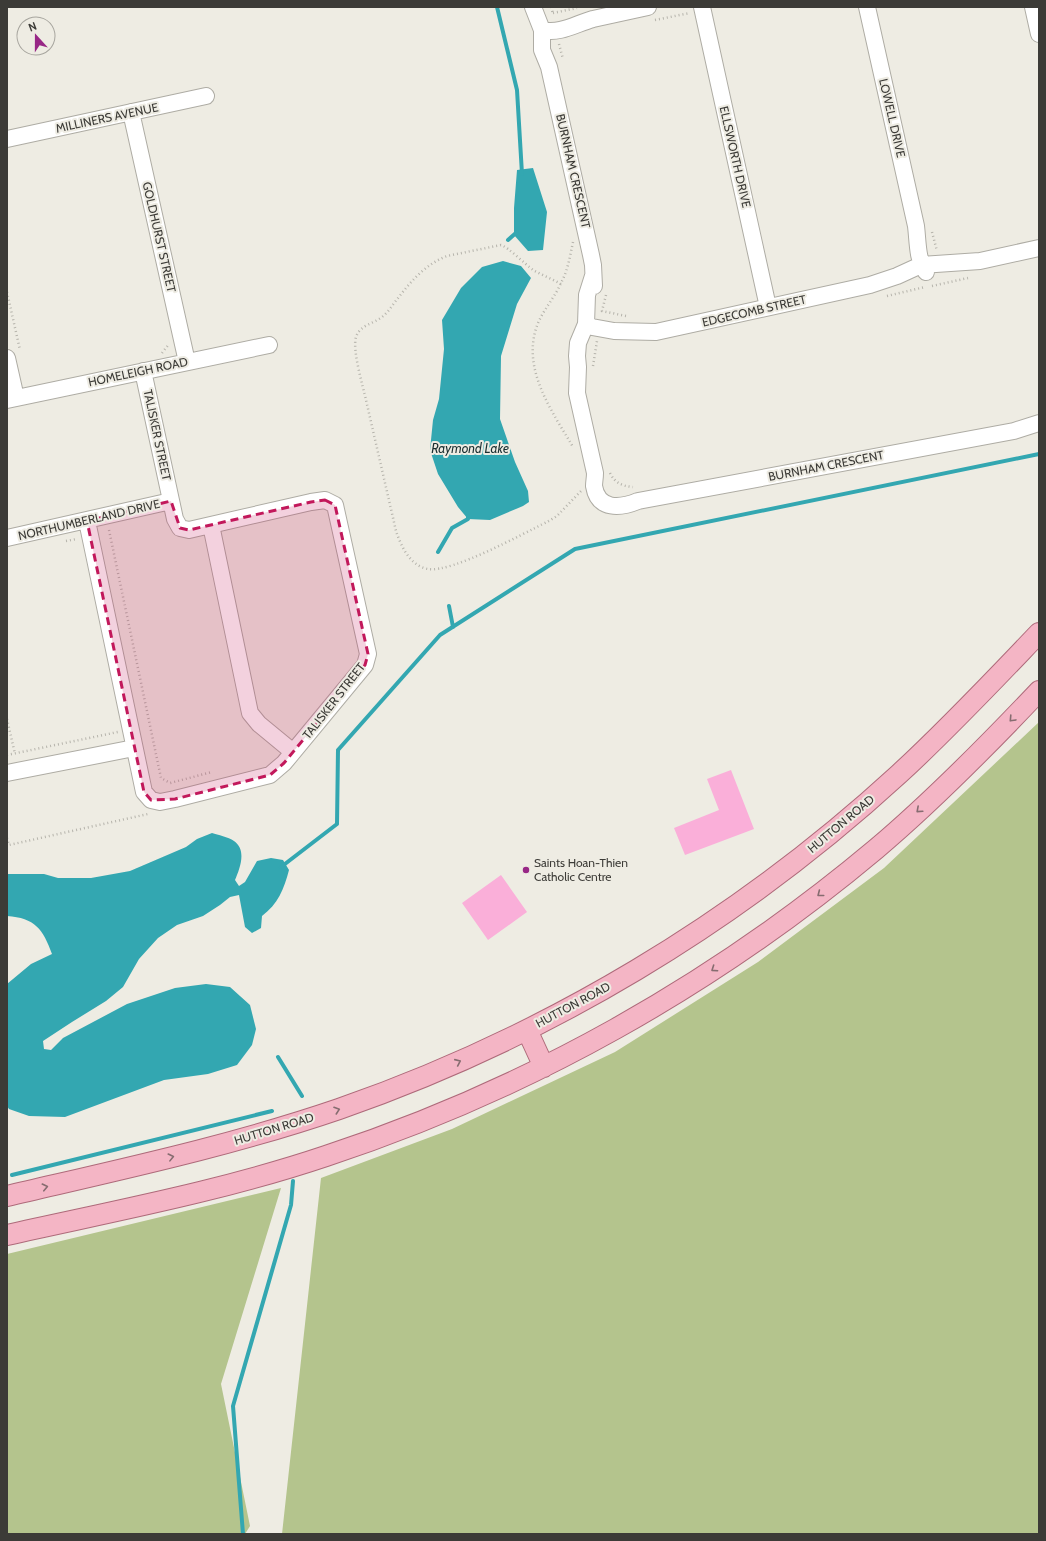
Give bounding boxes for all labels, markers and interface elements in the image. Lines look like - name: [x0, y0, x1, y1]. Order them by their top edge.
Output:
- north arrow: [16, 16, 56, 56]
- text: N: [26, 19, 39, 35]
- street label: LOWELL DRIVE: [876, 77, 909, 159]
- street label: MILLINERS AVENUE: [54, 99, 160, 136]
- street label: ELLSWORTH DRIVE: [717, 105, 755, 209]
- street label: BURNHAM CRESCENT: [553, 112, 594, 230]
- street label: GOLDHURST STREET: [139, 180, 180, 294]
- street label: EDGECOMB STREET: [700, 291, 808, 330]
- street label: HOMELEIGH ROAD: [87, 354, 189, 389]
- street label: TALISKER STREET: [140, 388, 175, 482]
- water label: Raymond Lake: [431, 440, 509, 456]
- street label: BURNHAM CRESCENT: [767, 447, 885, 484]
- street label: NORTHUMBERLAND DRIVE: [16, 496, 162, 543]
- street label: TALISKER STREET: [299, 659, 368, 742]
- one-way arrow: [1010, 715, 1017, 722]
- street label: HUTTON ROAD: [804, 791, 877, 856]
- one-way arrow: [917, 805, 924, 812]
- place label: Saints Hoan-Thien Catholic Centre: [534, 855, 628, 884]
- marker: Saints Hoan-Thien Catholic Centre: [521, 865, 531, 875]
- one-way arrow: [817, 889, 824, 896]
- one-way arrow: [711, 964, 718, 972]
- street label: HUTTON ROAD: [533, 978, 613, 1031]
- one-way arrow: [453, 1059, 461, 1067]
- one-way arrow: [333, 1106, 340, 1114]
- street label: HUTTON ROAD: [232, 1109, 316, 1148]
- one-way arrow: [168, 1153, 175, 1162]
- one-way arrow: [42, 1184, 48, 1192]

